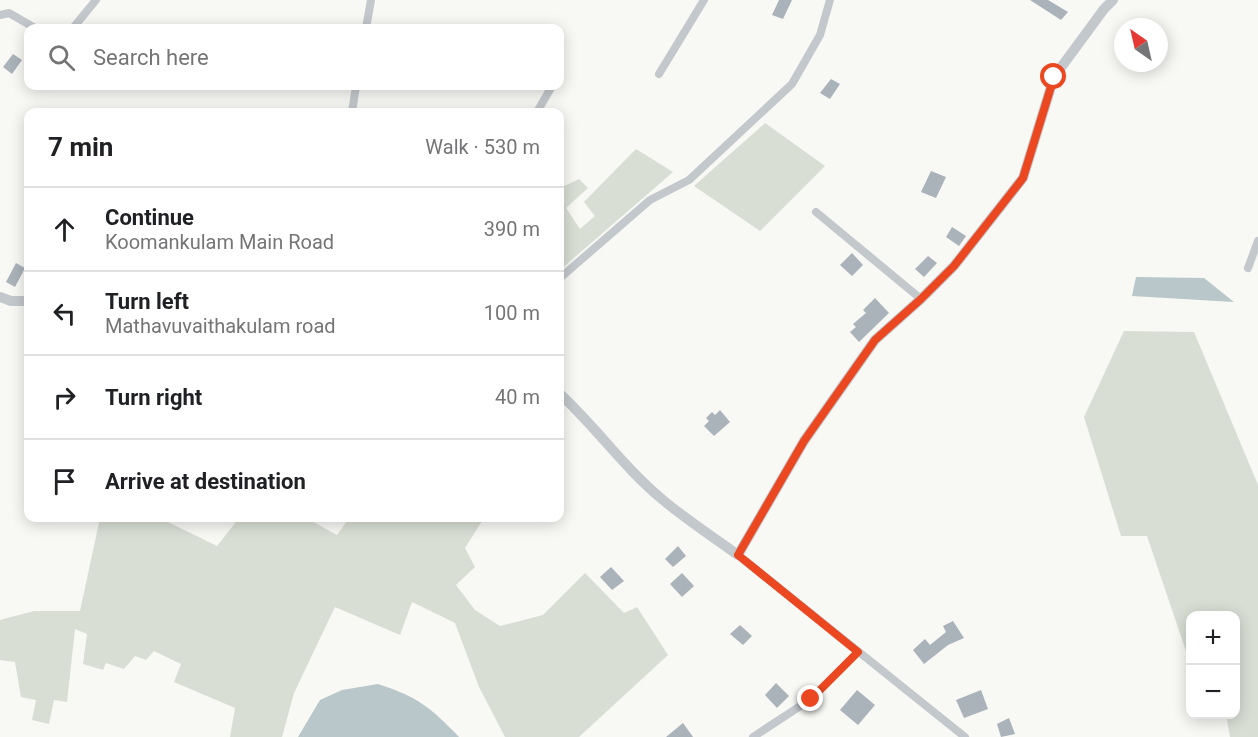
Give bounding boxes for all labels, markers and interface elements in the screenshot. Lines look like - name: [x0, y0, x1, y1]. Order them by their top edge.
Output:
- north arrow: [1114, 18, 1168, 72]
- search box: [24, 24, 564, 90]
- icon: search: [45, 41, 78, 74]
- text: Search here: [93, 45, 209, 70]
- route start: [1040, 63, 1066, 89]
- text: 7 min: [48, 132, 113, 162]
- text: Walk · 530 m: [425, 135, 540, 159]
- text: Continue: [105, 205, 194, 230]
- icon: ahead: [48, 213, 81, 246]
- text: 390 m: [484, 217, 540, 241]
- text: Koomankulam Main Road: [105, 230, 334, 254]
- text: Turn left: [105, 289, 189, 314]
- icon: left: [48, 297, 81, 330]
- text: 100 m: [484, 301, 540, 325]
- text: Mathavuvaithakulam road: [105, 314, 336, 338]
- icon: right: [48, 381, 81, 414]
- text: Turn right: [105, 385, 202, 410]
- text: 40 m: [495, 385, 540, 409]
- icon: arrive: [48, 465, 81, 498]
- text: Arrive at destination: [105, 469, 306, 494]
- map controls: [1186, 611, 1240, 719]
- button: +: [1186, 611, 1240, 665]
- button: −: [1186, 665, 1240, 719]
- route end: [797, 685, 823, 711]

